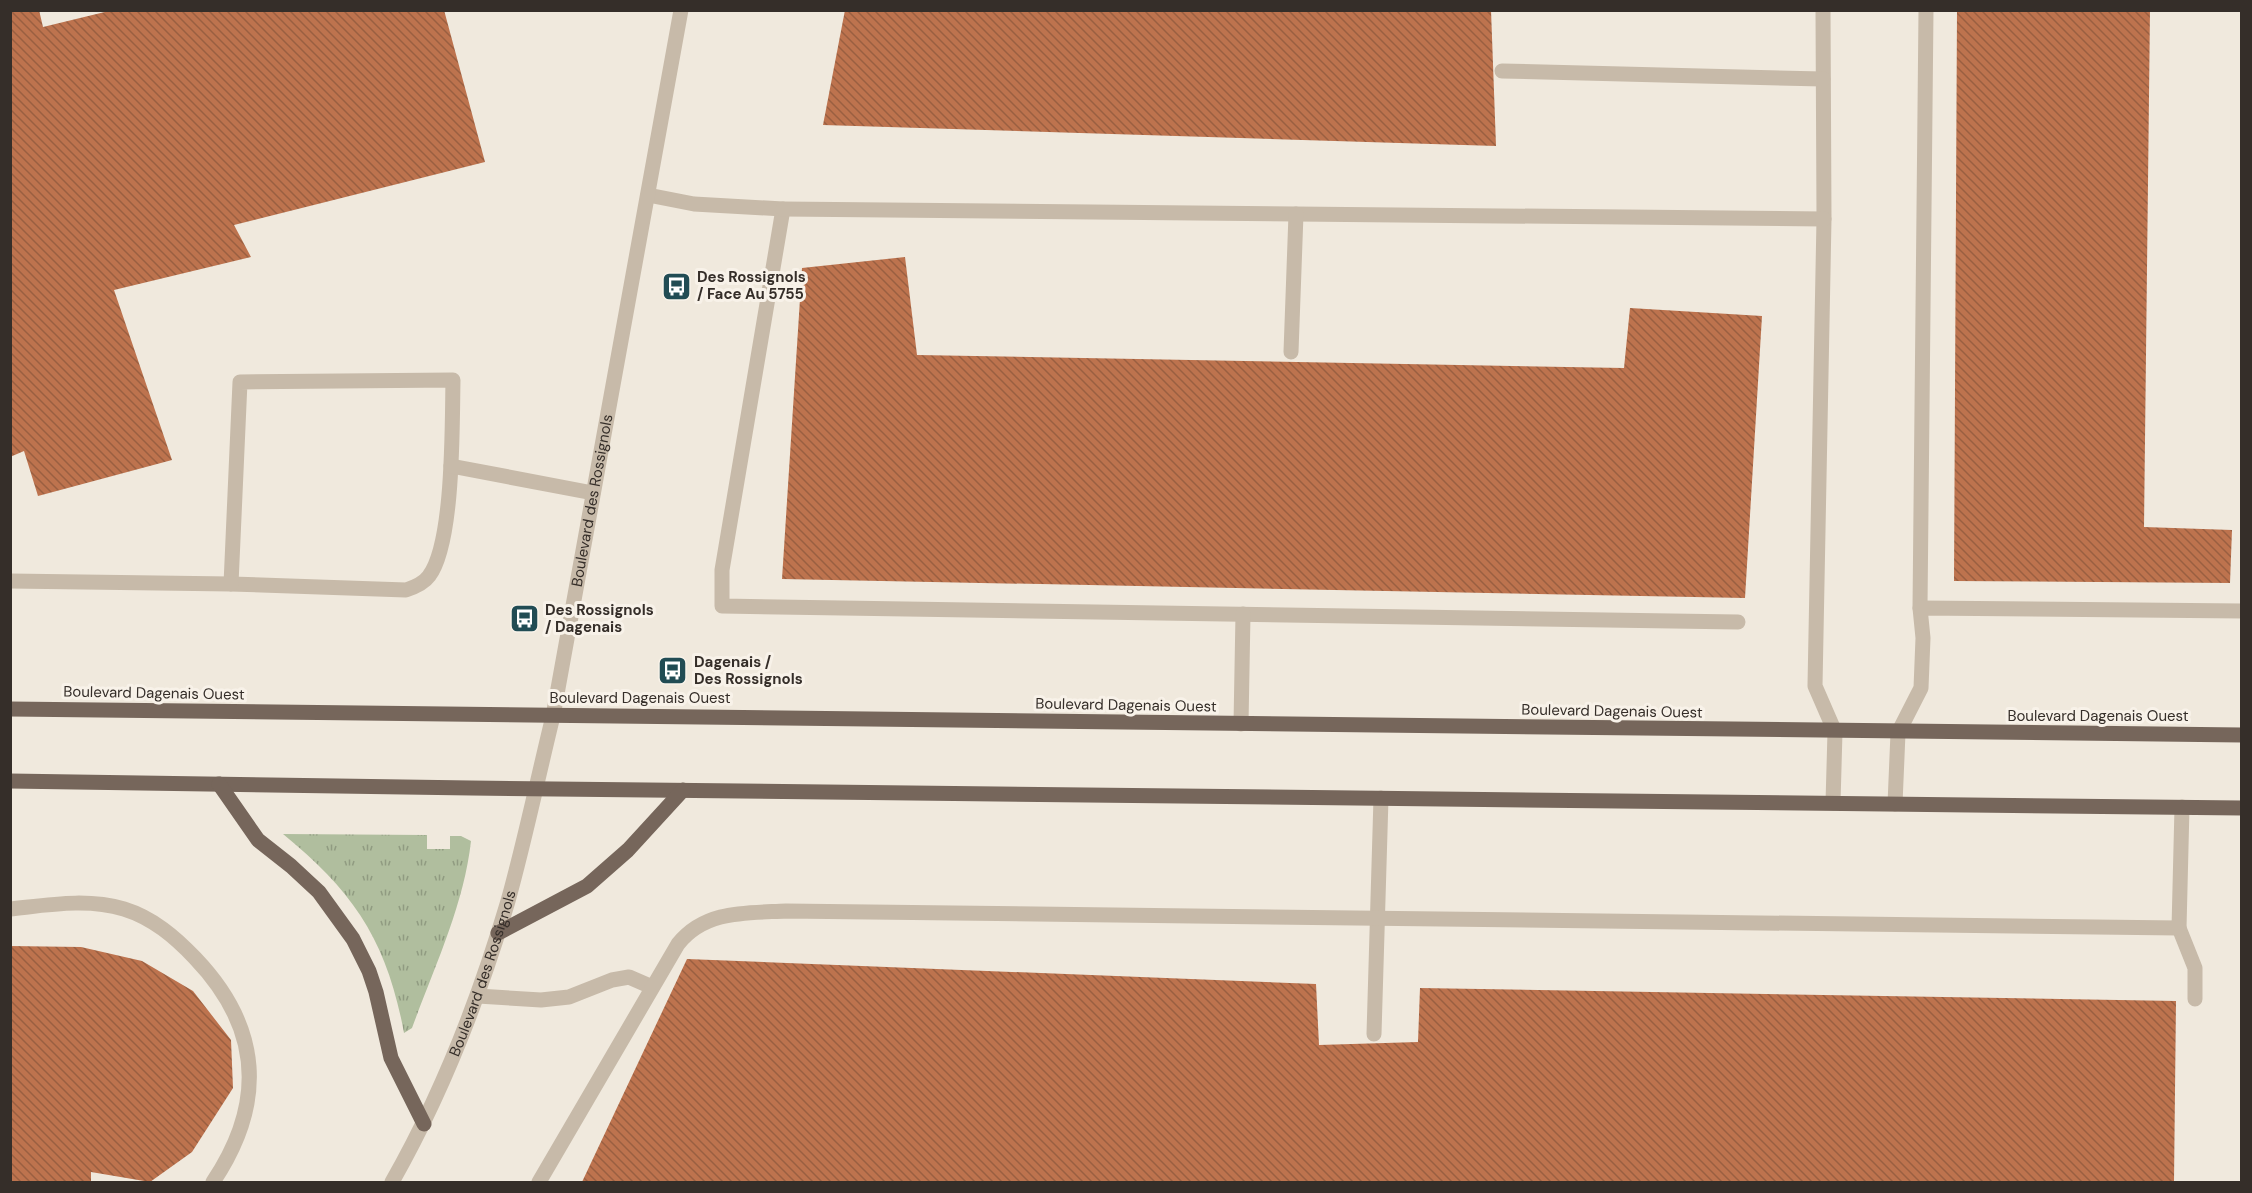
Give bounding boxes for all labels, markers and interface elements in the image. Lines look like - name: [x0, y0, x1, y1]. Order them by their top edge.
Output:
- place label: Des Rossignols / Face Au 5755: [697, 267, 806, 304]
- bus stop icon: Des Rossignols / Face Au 5755: [660, 270, 692, 302]
- street label: Boulevard des Rossignols: [567, 413, 617, 588]
- place label: Des Rossignols / Dagenais: [545, 600, 654, 637]
- bus stop icon: Des Rossignols / Dagenais: [508, 603, 540, 635]
- place label: Dagenais / Des Rossignols: [694, 652, 803, 689]
- bus stop icon: Dagenais / Des Rossignols: [657, 655, 689, 687]
- street label: Boulevard Dagenais Ouest: [63, 681, 245, 705]
- street label: Boulevard Dagenais Ouest: [549, 688, 731, 708]
- street label: Boulevard Dagenais Ouest: [1035, 693, 1217, 717]
- street label: Boulevard Dagenais Ouest: [1521, 699, 1703, 723]
- street label: Boulevard Dagenais Ouest: [2007, 706, 2189, 726]
- street label: Boulevard des Rossignols: [444, 888, 520, 1060]

